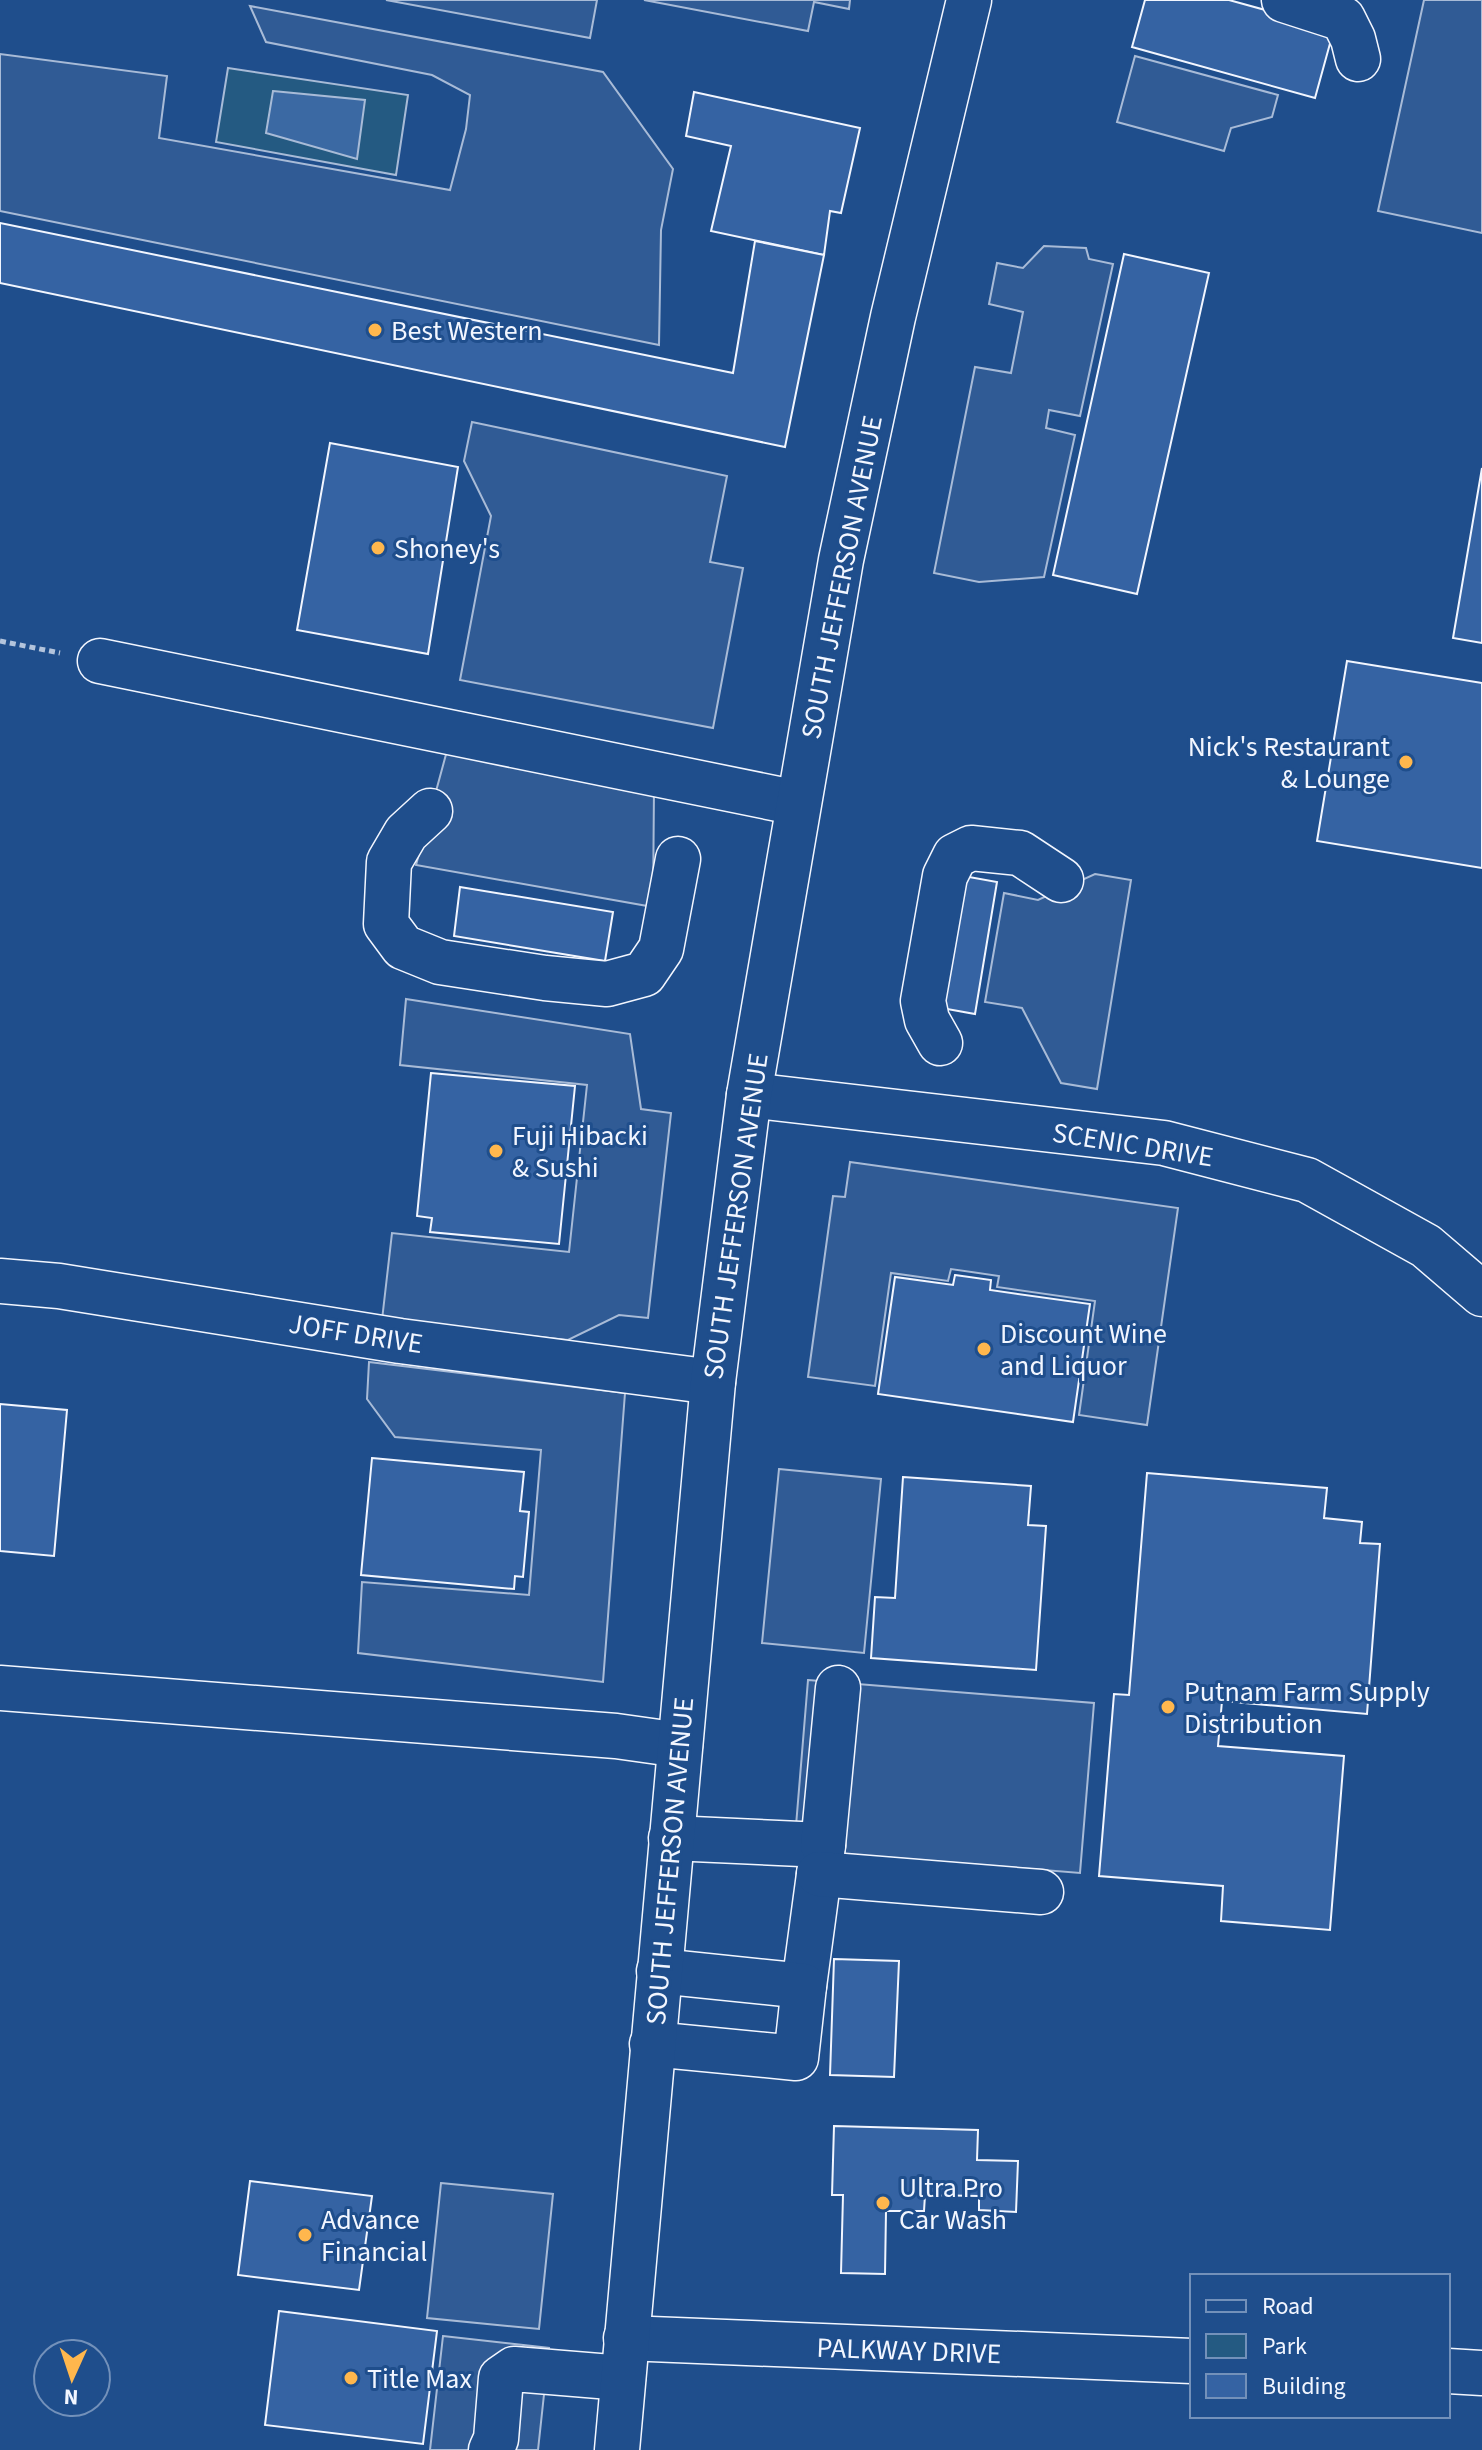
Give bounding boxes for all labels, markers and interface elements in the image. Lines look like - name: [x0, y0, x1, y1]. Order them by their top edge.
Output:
- place label: Best Western: [391, 311, 543, 351]
- marker: Best Western: [366, 321, 384, 339]
- street label: SOUTH JEFFERSON AVENUE: [791, 412, 893, 742]
- place label: Shoney's: [394, 529, 500, 569]
- marker: Shoney's: [369, 539, 387, 557]
- place label: Nick's Restaurant & Lounge: [1188, 727, 1391, 799]
- marker: Nick's Restaurant & Lounge: [1397, 753, 1415, 771]
- street label: SOUTH JEFFERSON AVENUE: [693, 1051, 779, 1382]
- street label: SCENIC DRIVE: [1049, 1113, 1216, 1177]
- place label: Fuji Hibacki & Sushi: [512, 1116, 648, 1188]
- marker: Fuji Hibacki & Sushi: [487, 1142, 505, 1160]
- street label: JOFF DRIVE: [286, 1304, 426, 1364]
- place label: Discount Wine and Liquor: [1000, 1314, 1167, 1386]
- marker: Discount Wine and Liquor: [975, 1340, 993, 1358]
- place label: Putnam Farm Supply Distribution: [1184, 1672, 1430, 1744]
- street label: SOUTH JEFFERSON AVENUE: [636, 1696, 704, 2027]
- marker: Putnam Farm Supply Distribution: [1159, 1698, 1177, 1716]
- place label: Ultra Pro Car Wash: [899, 2168, 1007, 2240]
- marker: Ultra Pro Car Wash: [874, 2194, 892, 2212]
- place label: Advance Financial: [321, 2200, 427, 2272]
- marker: Advance Financial: [296, 2226, 314, 2244]
- legend: [1190, 2274, 1450, 2418]
- text: Road: [1262, 2289, 1314, 2324]
- street label: PALKWAY DRIVE: [816, 2328, 1002, 2374]
- text: Park: [1262, 2329, 1307, 2364]
- north arrow: [32, 2338, 112, 2418]
- place label: Title Max: [367, 2359, 472, 2399]
- marker: Title Max: [342, 2369, 360, 2387]
- text: Building: [1262, 2369, 1346, 2404]
- text: N: [63, 2381, 79, 2413]

